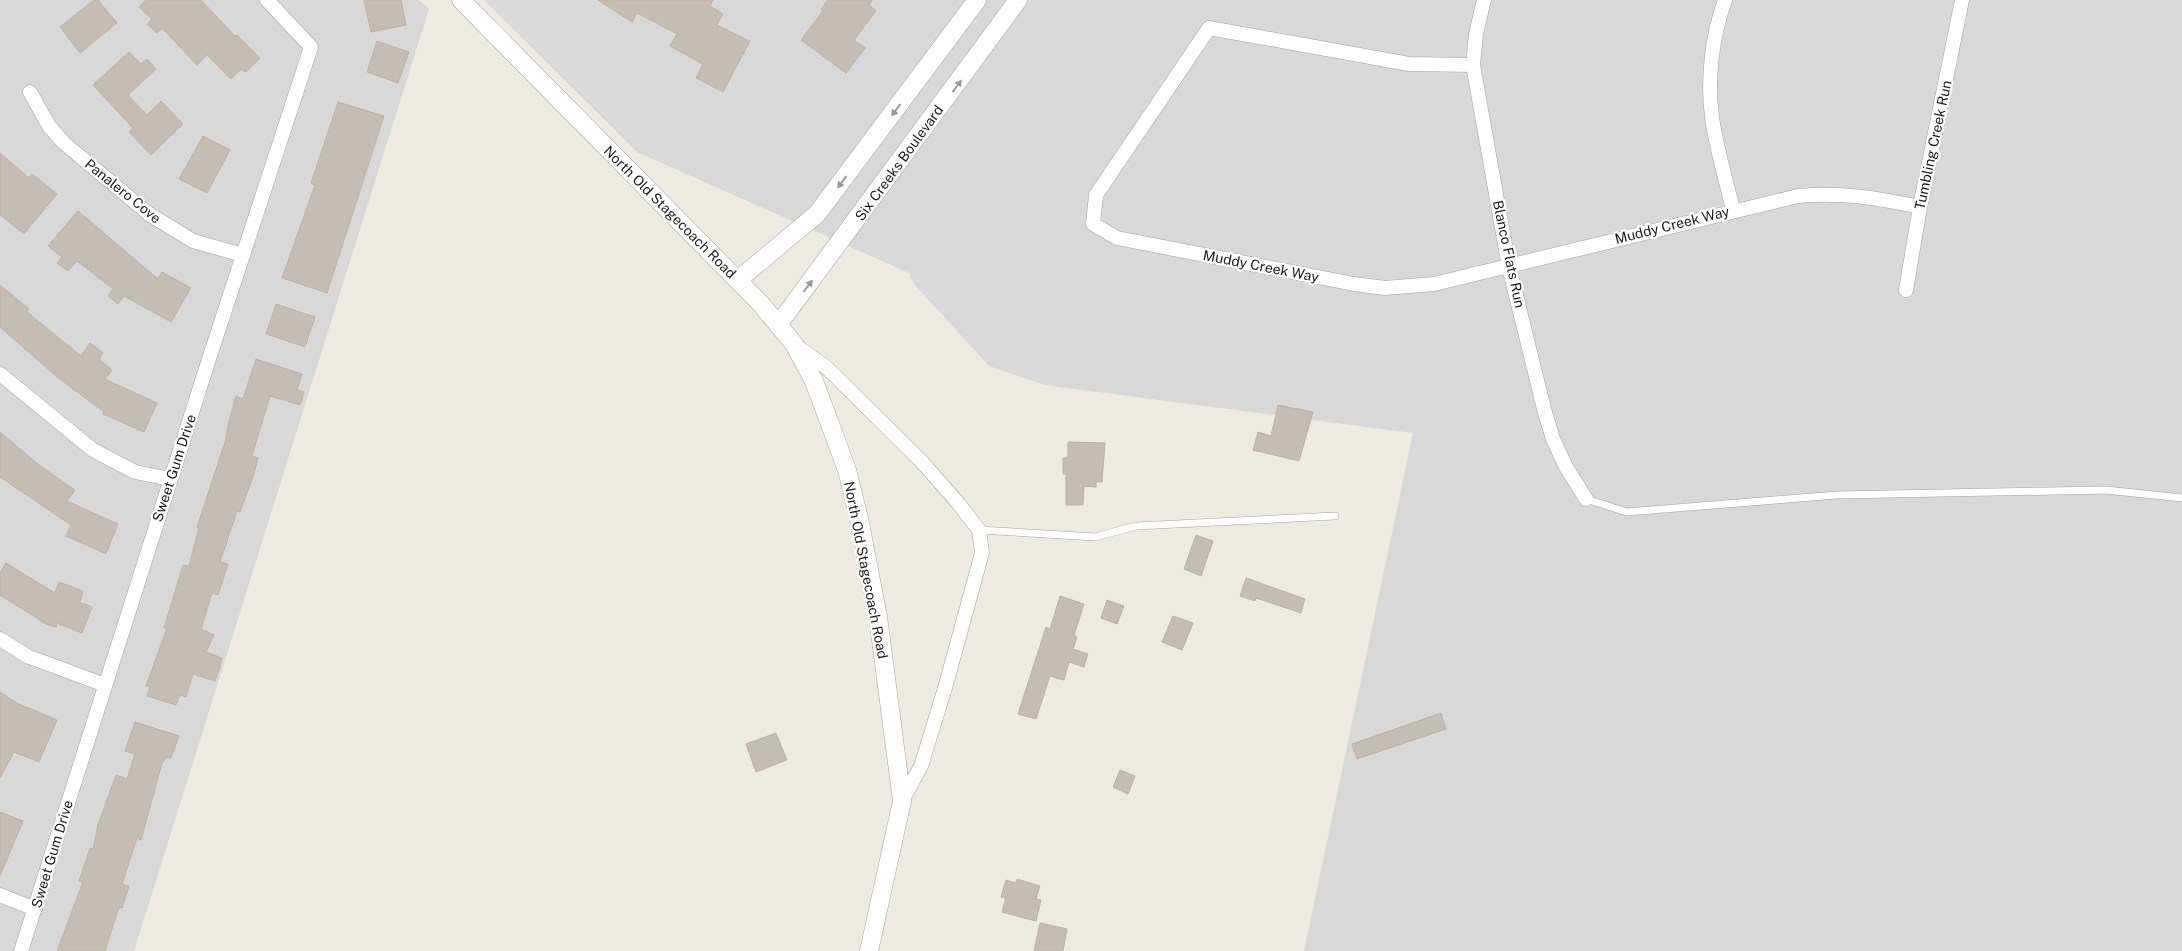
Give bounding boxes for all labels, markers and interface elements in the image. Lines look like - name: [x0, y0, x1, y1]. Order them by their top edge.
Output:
- one-way arrow: [952, 79, 962, 92]
- street label: Tumbling Creek Run: [1911, 79, 1955, 211]
- street label: Six Creeks Boulevard: [852, 102, 946, 224]
- one-way arrow: [890, 103, 901, 116]
- street label: North Old Stagecoach Road: [601, 143, 739, 281]
- street label: Panalero Cove: [82, 156, 164, 227]
- one-way arrow: [837, 175, 847, 189]
- street label: Blanco Flats Run: [1490, 199, 1528, 309]
- street label: Muddy Creek Way: [1613, 203, 1731, 247]
- street label: Muddy Creek Way: [1202, 247, 1321, 285]
- one-way arrow: [802, 280, 813, 293]
- street label: Sweet Gum Drive: [149, 412, 199, 524]
- street label: North Old Stagecoach Road: [841, 480, 891, 660]
- street label: Sweet Gum Drive: [28, 798, 76, 910]

